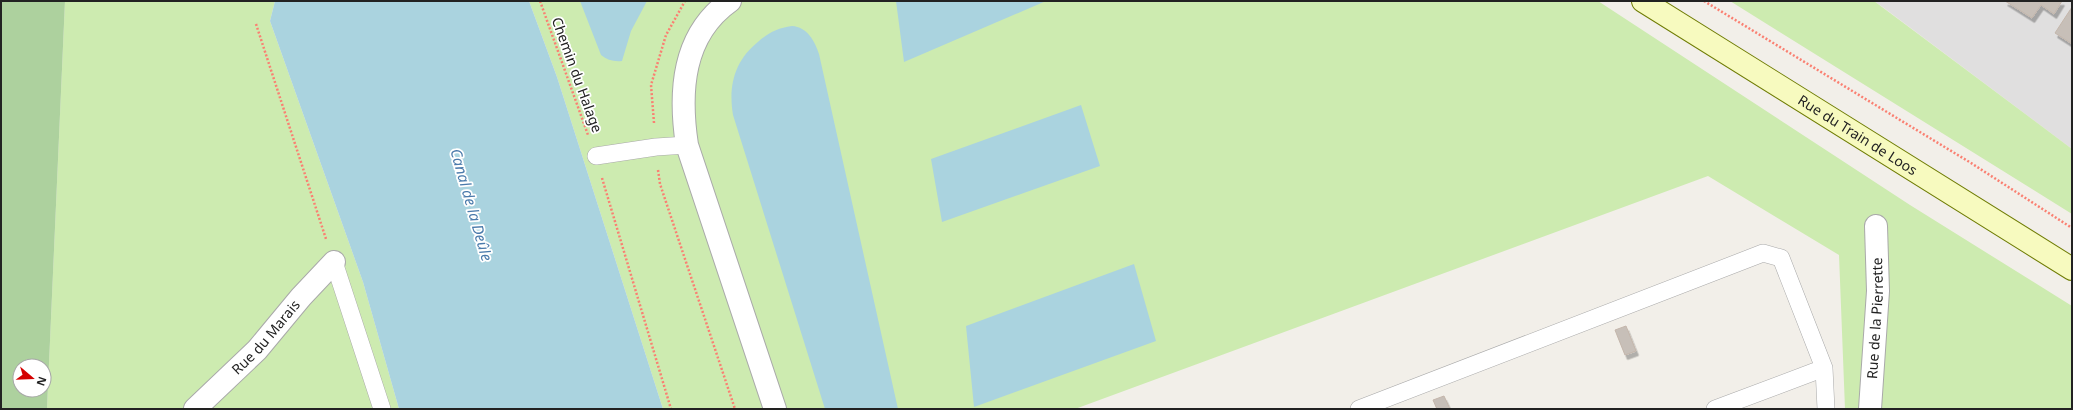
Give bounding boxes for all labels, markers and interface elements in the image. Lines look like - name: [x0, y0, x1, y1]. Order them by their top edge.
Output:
- street label: Chemin du Halage: [548, 14, 607, 135]
- street label: Rue du Train de Loos: [1795, 90, 1921, 179]
- water label: Canal de la Deûle: [446, 146, 498, 264]
- street label: Rue de la Pierrette: [1862, 257, 1887, 379]
- street label: Rue du Marais: [227, 295, 304, 378]
- north arrow: [12, 358, 52, 398]
- text: N: [33, 375, 50, 388]

